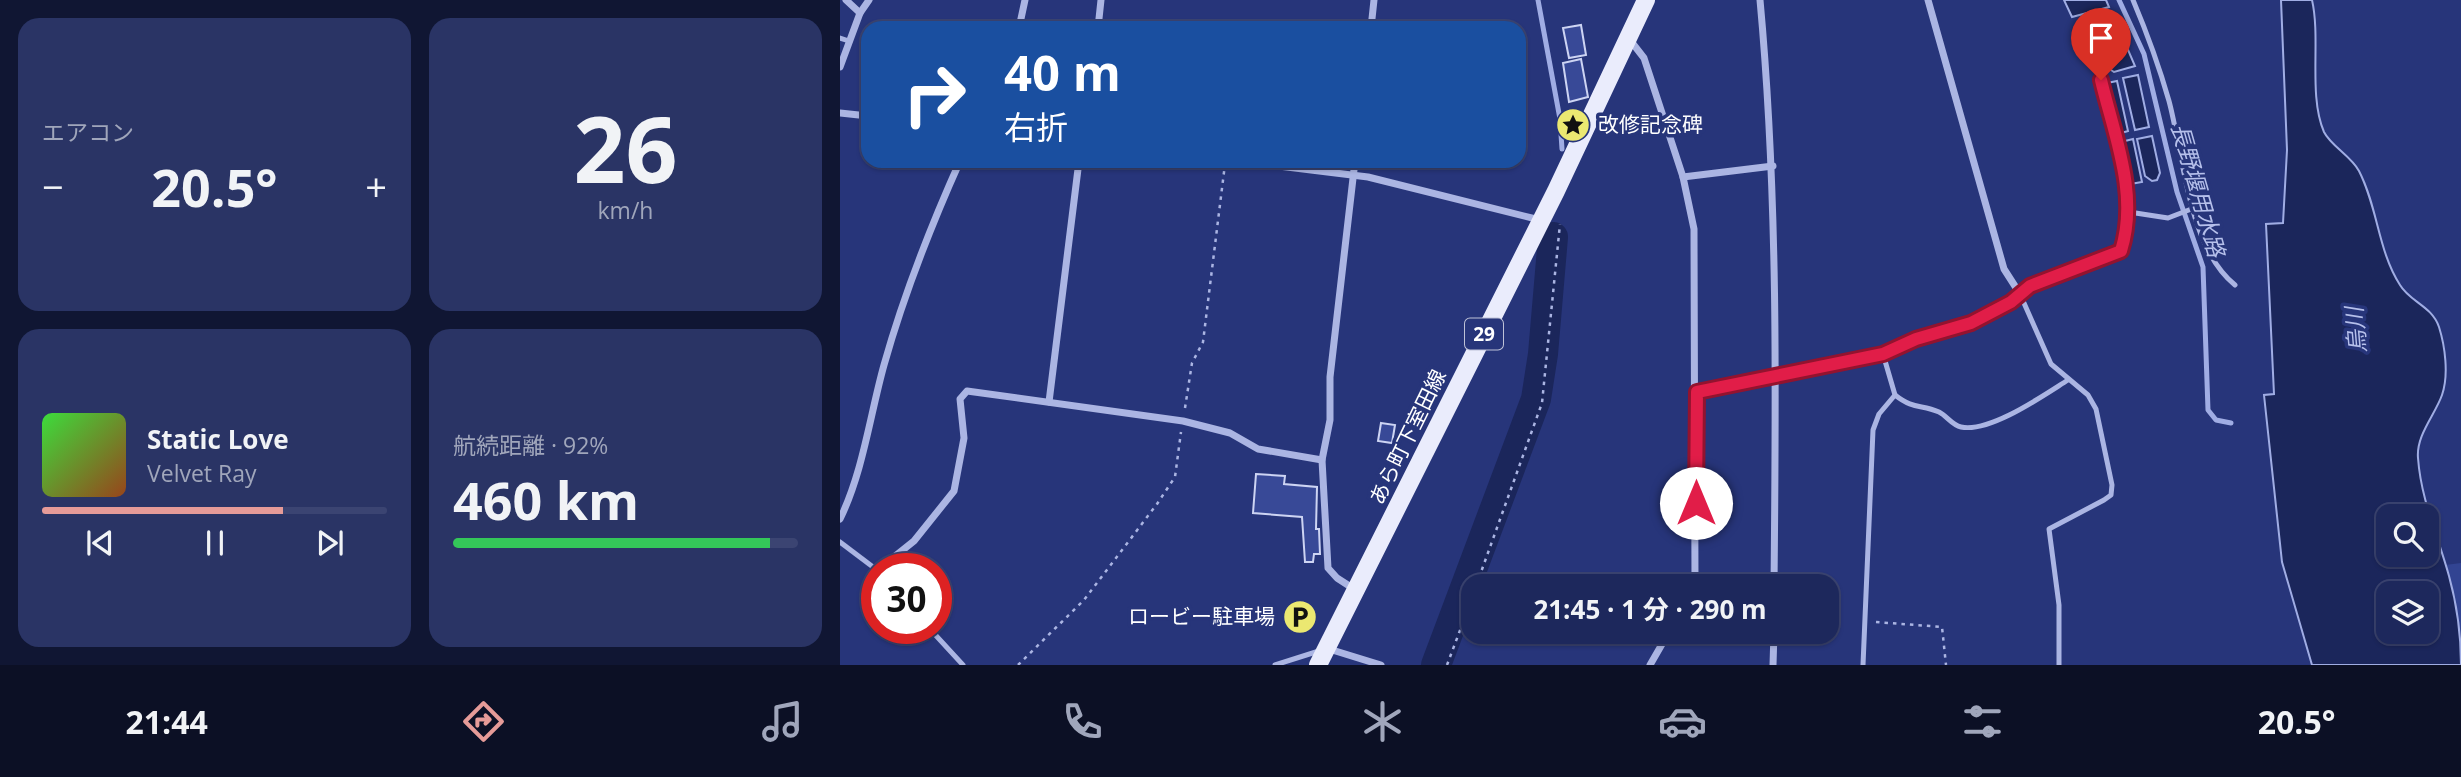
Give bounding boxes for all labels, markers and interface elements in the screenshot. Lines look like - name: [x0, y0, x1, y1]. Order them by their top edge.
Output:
- pin: [2071, 8, 2131, 80]
- icon: arrive: [2082, 19, 2120, 57]
- text: 40 m: [1004, 39, 1121, 105]
- icon: right: [889, 49, 980, 140]
- text: 26: [573, 86, 678, 210]
- text: 右折: [1004, 105, 1068, 148]
- place icon: 改修記念碑: [1554, 106, 1592, 144]
- place label: 改修記念碑: [1598, 110, 1703, 138]
- text: エアコン: [42, 116, 134, 148]
- water label: 長野堰用水路: [2165, 119, 2234, 262]
- text: 20.5°: [151, 151, 278, 222]
- text: −: [42, 160, 64, 212]
- text: +: [365, 160, 387, 212]
- text: km/h: [598, 194, 653, 226]
- water label: 烏川: [2337, 303, 2373, 354]
- road number: 29: [1465, 318, 1503, 350]
- street label: あら町下室田線: [1362, 364, 1452, 509]
- text: Static Love: [147, 421, 289, 457]
- text: 航続距離 · 92%: [453, 429, 608, 461]
- text: Velvet Ray: [147, 457, 257, 489]
- text: 460 km: [453, 464, 639, 535]
- position arrow: [1659, 466, 1733, 540]
- map controls: [2376, 504, 2439, 644]
- button: search: [2376, 504, 2439, 567]
- icon: previous: [81, 524, 119, 562]
- icon: pause: [196, 524, 234, 562]
- icon: next: [311, 524, 349, 562]
- speed limit sign: 30: [861, 553, 952, 644]
- button: layers: [2376, 581, 2439, 644]
- text: 21:45 · 1 分 · 290 m: [1533, 591, 1767, 627]
- parking icon: ロービー駐車場: [1281, 598, 1319, 636]
- place label: ロービー駐車場: [1128, 602, 1275, 630]
- icon: directions: [459, 697, 508, 746]
- icon: music: [758, 697, 807, 746]
- icon: phone: [1058, 697, 1107, 746]
- icon: climate: [1358, 697, 1407, 746]
- icon: car: [1658, 697, 1707, 746]
- icon: filters: [1958, 697, 2007, 746]
- text: 21:44: [125, 700, 208, 743]
- text: 20.5°: [2258, 700, 2335, 743]

